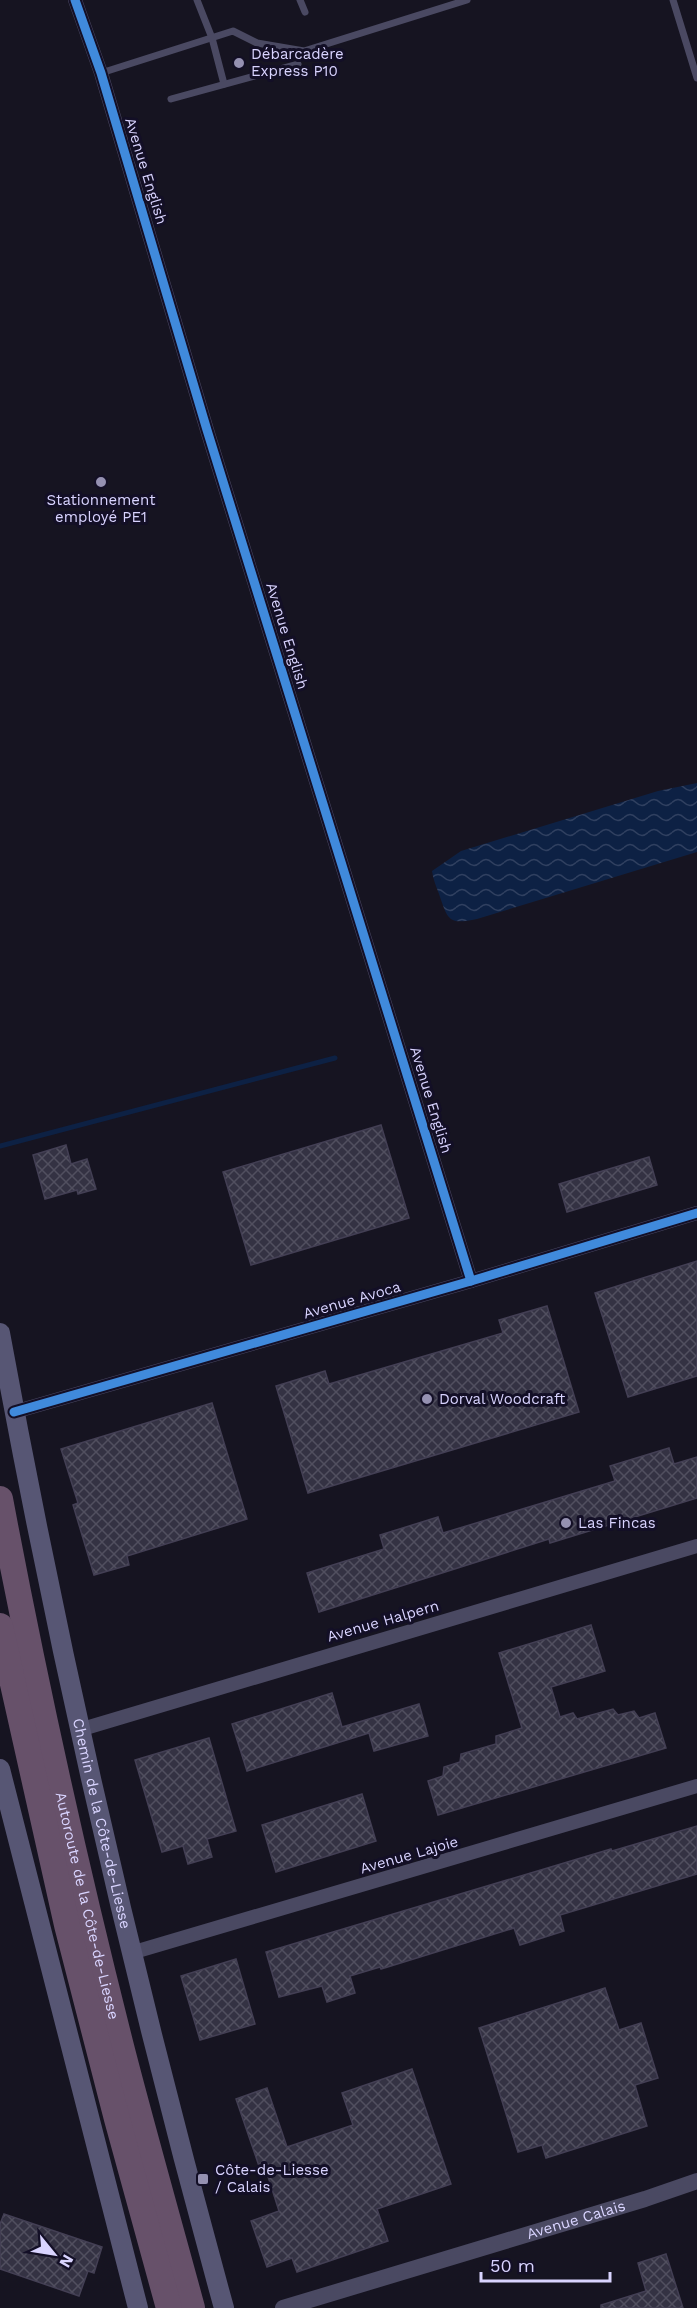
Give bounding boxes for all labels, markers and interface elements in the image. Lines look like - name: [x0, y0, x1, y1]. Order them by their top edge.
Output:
- place label: Débarcadère Express P10: [251, 45, 344, 80]
- marker: Débarcadère Express P10: [232, 56, 246, 70]
- street label: Avenue English: [121, 115, 171, 227]
- marker: Stationnement employé PE1: [94, 475, 108, 489]
- place label: Stationnement employé PE1: [46, 491, 156, 526]
- street label: Avenue English: [262, 580, 312, 692]
- street label: Avenue English: [406, 1044, 456, 1156]
- street label: Avenue Avoca: [301, 1277, 403, 1323]
- place label: Dorval Woodcraft: [439, 1390, 566, 1408]
- marker: Dorval Woodcraft: [420, 1392, 434, 1406]
- place label: Las Fincas: [578, 1514, 656, 1532]
- marker: Las Fincas: [559, 1516, 573, 1530]
- street label: Avenue Halpern: [325, 1596, 441, 1646]
- street label: Chemin de la Côte-de-Liesse: [69, 1716, 135, 1931]
- street label: Autoroute de la Côte-de-Liesse: [52, 1790, 123, 2021]
- street label: Avenue Lajoie: [358, 1832, 460, 1878]
- place label: Côte-de-Liesse / Calais: [215, 2161, 329, 2196]
- marker: Côte-de-Liesse / Calais: [196, 2172, 210, 2186]
- street label: Avenue Calais: [525, 2196, 628, 2243]
- north arrow: [24, 2224, 84, 2284]
- scale bar: [481, 2245, 610, 2283]
- text: N: [55, 2251, 78, 2271]
- text: 50 m: [490, 2255, 535, 2276]

